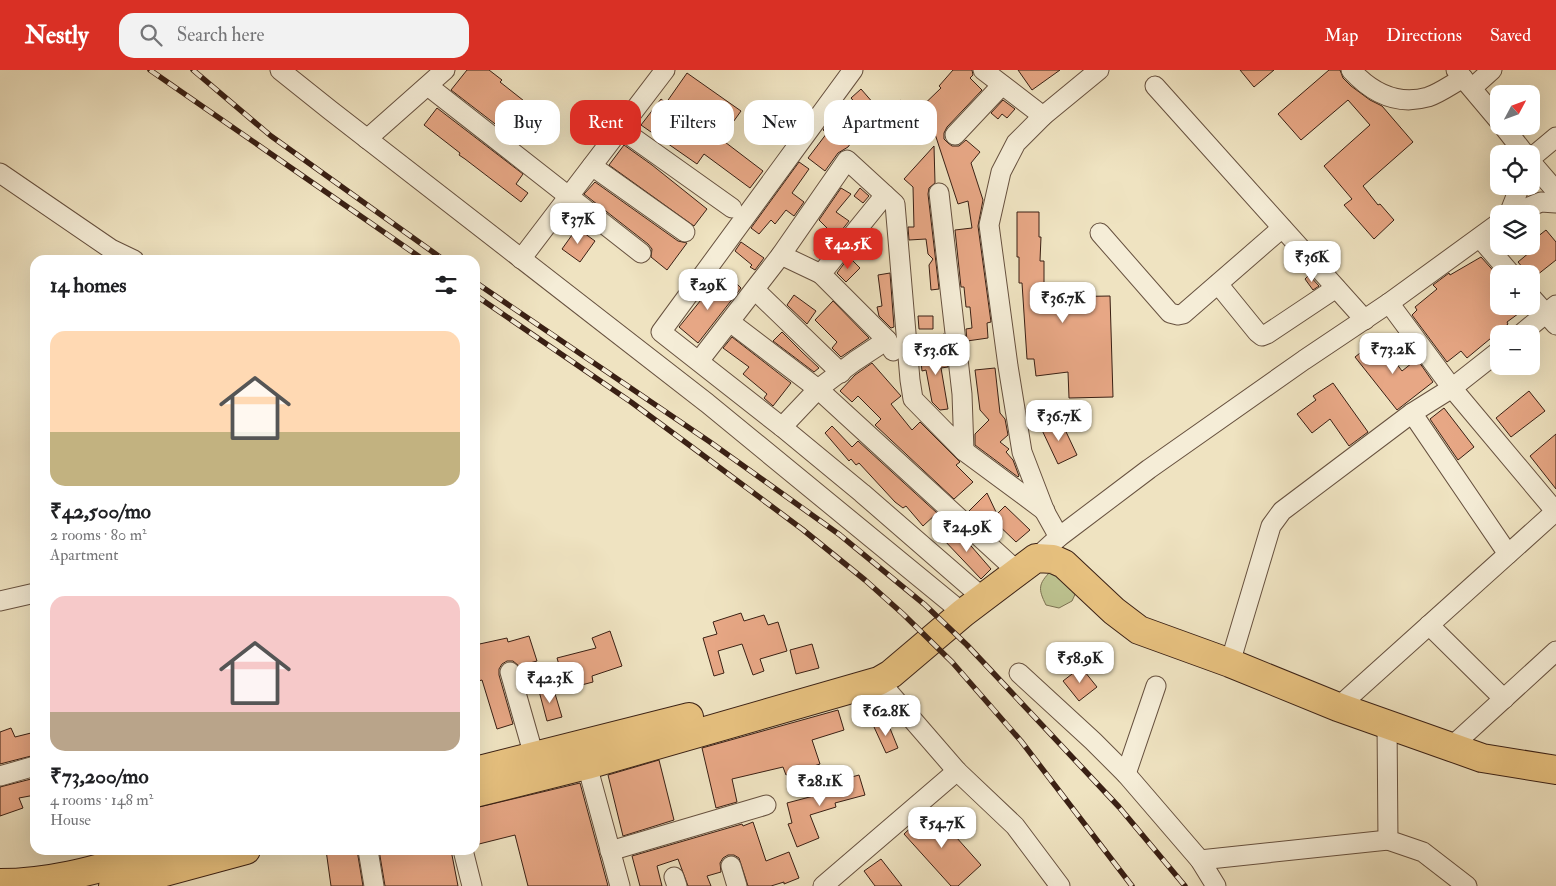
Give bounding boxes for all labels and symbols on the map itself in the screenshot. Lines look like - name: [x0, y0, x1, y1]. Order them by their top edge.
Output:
- north arrow: [1490, 85, 1540, 135]
- pin: ₹37K: [548, 202, 608, 245]
- pin: ₹42.5K: [807, 228, 889, 270]
- pin: ₹36K: [1282, 240, 1342, 283]
- pin: ₹29K: [678, 268, 738, 311]
- pin: ₹36.7K: [1022, 282, 1104, 324]
- pin: ₹73.2K: [1352, 332, 1434, 375]
- pin: ₹53.6K: [895, 334, 977, 376]
- pin: ₹36.7K: [1018, 400, 1100, 442]
- pin: ₹24.9K: [926, 510, 1008, 553]
- pin: ₹58.9K: [1039, 642, 1121, 684]
- pin: ₹42.3K: [509, 662, 591, 704]
- pin: ₹62.8K: [845, 694, 927, 737]
- pin: ₹28.1K: [779, 764, 861, 807]
- pin: ₹54.7K: [901, 806, 983, 849]

